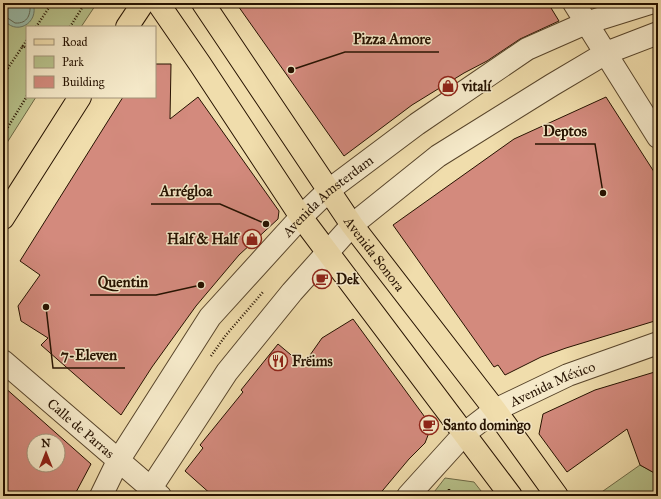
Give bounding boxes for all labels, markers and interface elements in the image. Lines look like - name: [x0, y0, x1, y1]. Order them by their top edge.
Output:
- callout: Pizza Amore: [345, 25, 439, 52]
- legend: [26, 26, 156, 98]
- text: Pizza Amore: [353, 30, 432, 48]
- text: Road: [62, 35, 88, 49]
- text: Park: [62, 55, 84, 69]
- text: Building: [62, 75, 105, 90]
- shop icon: vitalí: [437, 75, 459, 97]
- place label: vitalí: [461, 78, 492, 95]
- callout: Deptos: [535, 117, 595, 144]
- text: Deptos: [543, 122, 588, 141]
- street label: Avenida Amsterdam: [278, 152, 377, 241]
- callout: Arrégloa: [151, 177, 220, 204]
- text: Arrégloa: [159, 182, 213, 201]
- street label: Avenida Sonora: [339, 213, 408, 295]
- shop icon: Half & Half: [241, 228, 263, 250]
- place label: Half & Half: [167, 231, 240, 248]
- callout: Quentin: [90, 268, 156, 295]
- cafe icon: Dek: [311, 268, 333, 290]
- place label: Dek: [336, 271, 360, 288]
- text: Quentin: [98, 273, 149, 292]
- callout: 7-Eleven: [53, 341, 125, 368]
- text: 7-Eleven: [61, 346, 118, 364]
- restaurant icon: Frëims: [267, 350, 289, 372]
- place label: Frëims: [292, 353, 333, 370]
- street label: Avenida México: [506, 358, 598, 411]
- street label: Calle de Parras: [44, 395, 118, 462]
- cafe icon: Santo domingo: [418, 414, 440, 436]
- place label: Santo domingo: [443, 417, 531, 435]
- north arrow: [26, 433, 66, 473]
- text: N: [41, 437, 51, 450]

